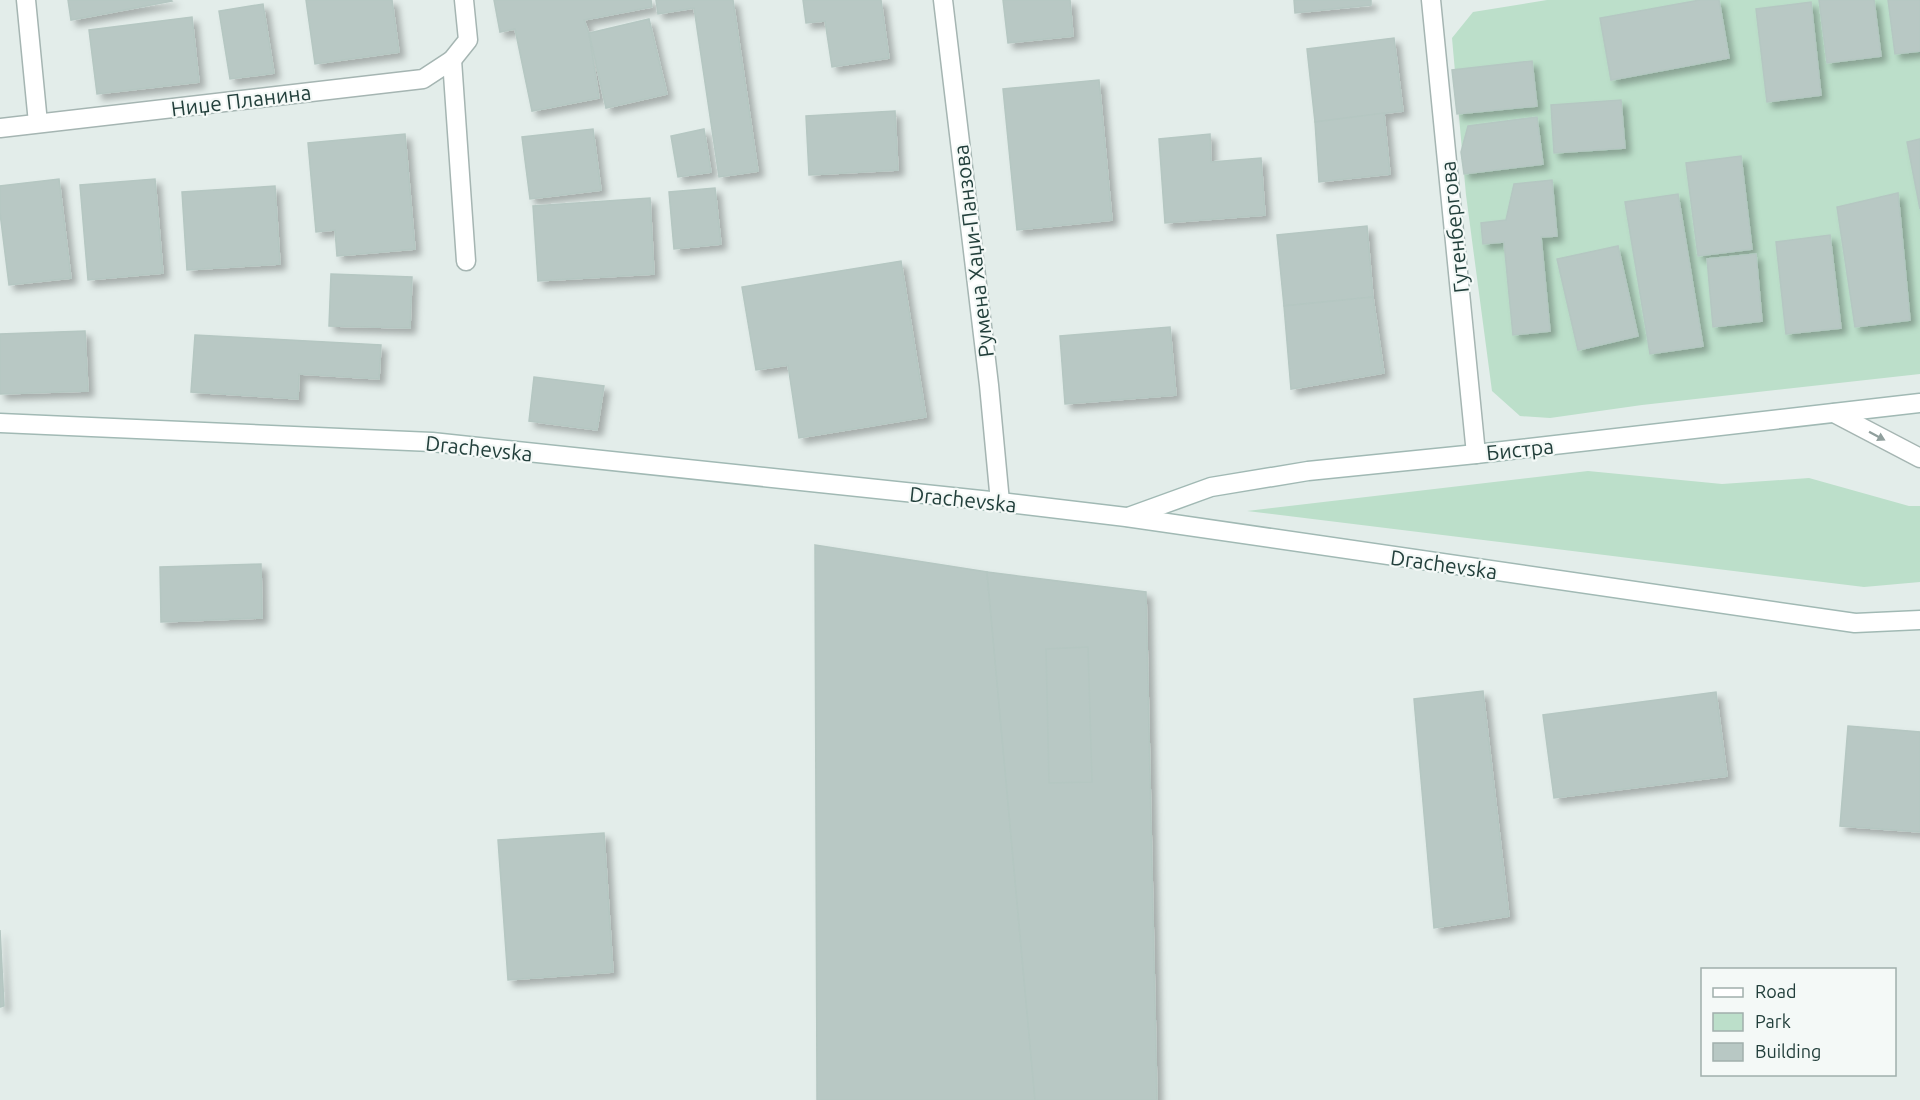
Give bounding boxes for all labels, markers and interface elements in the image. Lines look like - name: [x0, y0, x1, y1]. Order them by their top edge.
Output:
- street label: Ниџе Планина: [170, 80, 312, 120]
- street label: Румена Хаџи-Панзова: [948, 143, 998, 359]
- street label: Гутенбергова: [1435, 160, 1473, 294]
- street label: Drachevska: [424, 430, 534, 466]
- one-way arrow: [1869, 431, 1886, 441]
- street label: Бистра: [1485, 434, 1555, 464]
- street label: Drachevska: [908, 481, 1018, 517]
- street label: Drachevska: [1389, 545, 1499, 583]
- legend: [1701, 968, 1896, 1076]
- text: Road: [1755, 981, 1797, 1001]
- text: Park: [1755, 1011, 1791, 1031]
- text: Building: [1755, 1041, 1821, 1061]

